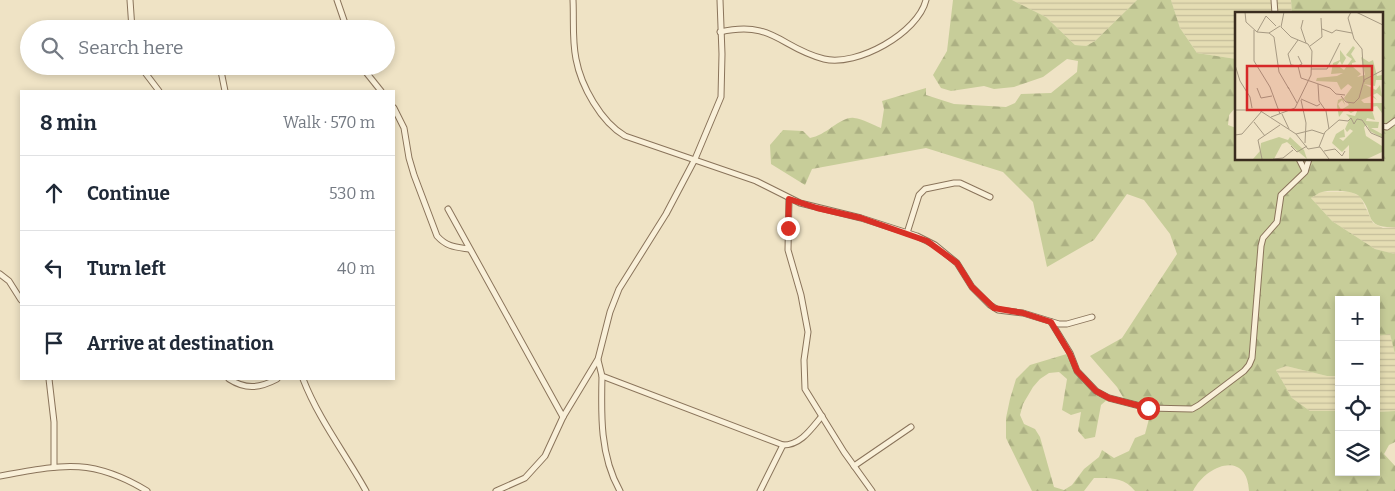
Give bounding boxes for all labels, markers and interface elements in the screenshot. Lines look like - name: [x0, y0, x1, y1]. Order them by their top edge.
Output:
- inset map: [1235, 12, 1382, 160]
- search box: [20, 20, 395, 75]
- icon: search: [38, 34, 66, 62]
- text: Search here: [78, 36, 183, 59]
- text: 8 min: [40, 110, 97, 136]
- text: Walk · 570 m: [283, 113, 375, 132]
- icon: ahead: [40, 179, 68, 207]
- text: Continue: [87, 182, 170, 205]
- text: 530 m: [329, 184, 375, 203]
- route end: [777, 217, 800, 240]
- icon: left: [40, 254, 68, 282]
- text: Turn left: [87, 257, 166, 280]
- text: 40 m: [337, 259, 375, 278]
- map controls: [1335, 296, 1380, 476]
- button: +: [1335, 296, 1380, 341]
- icon: arrive: [40, 329, 68, 357]
- text: Arrive at destination: [87, 332, 274, 355]
- button: −: [1335, 341, 1380, 386]
- button: locate: [1335, 386, 1380, 431]
- route start: [1137, 397, 1160, 420]
- button: layers: [1335, 431, 1380, 476]

